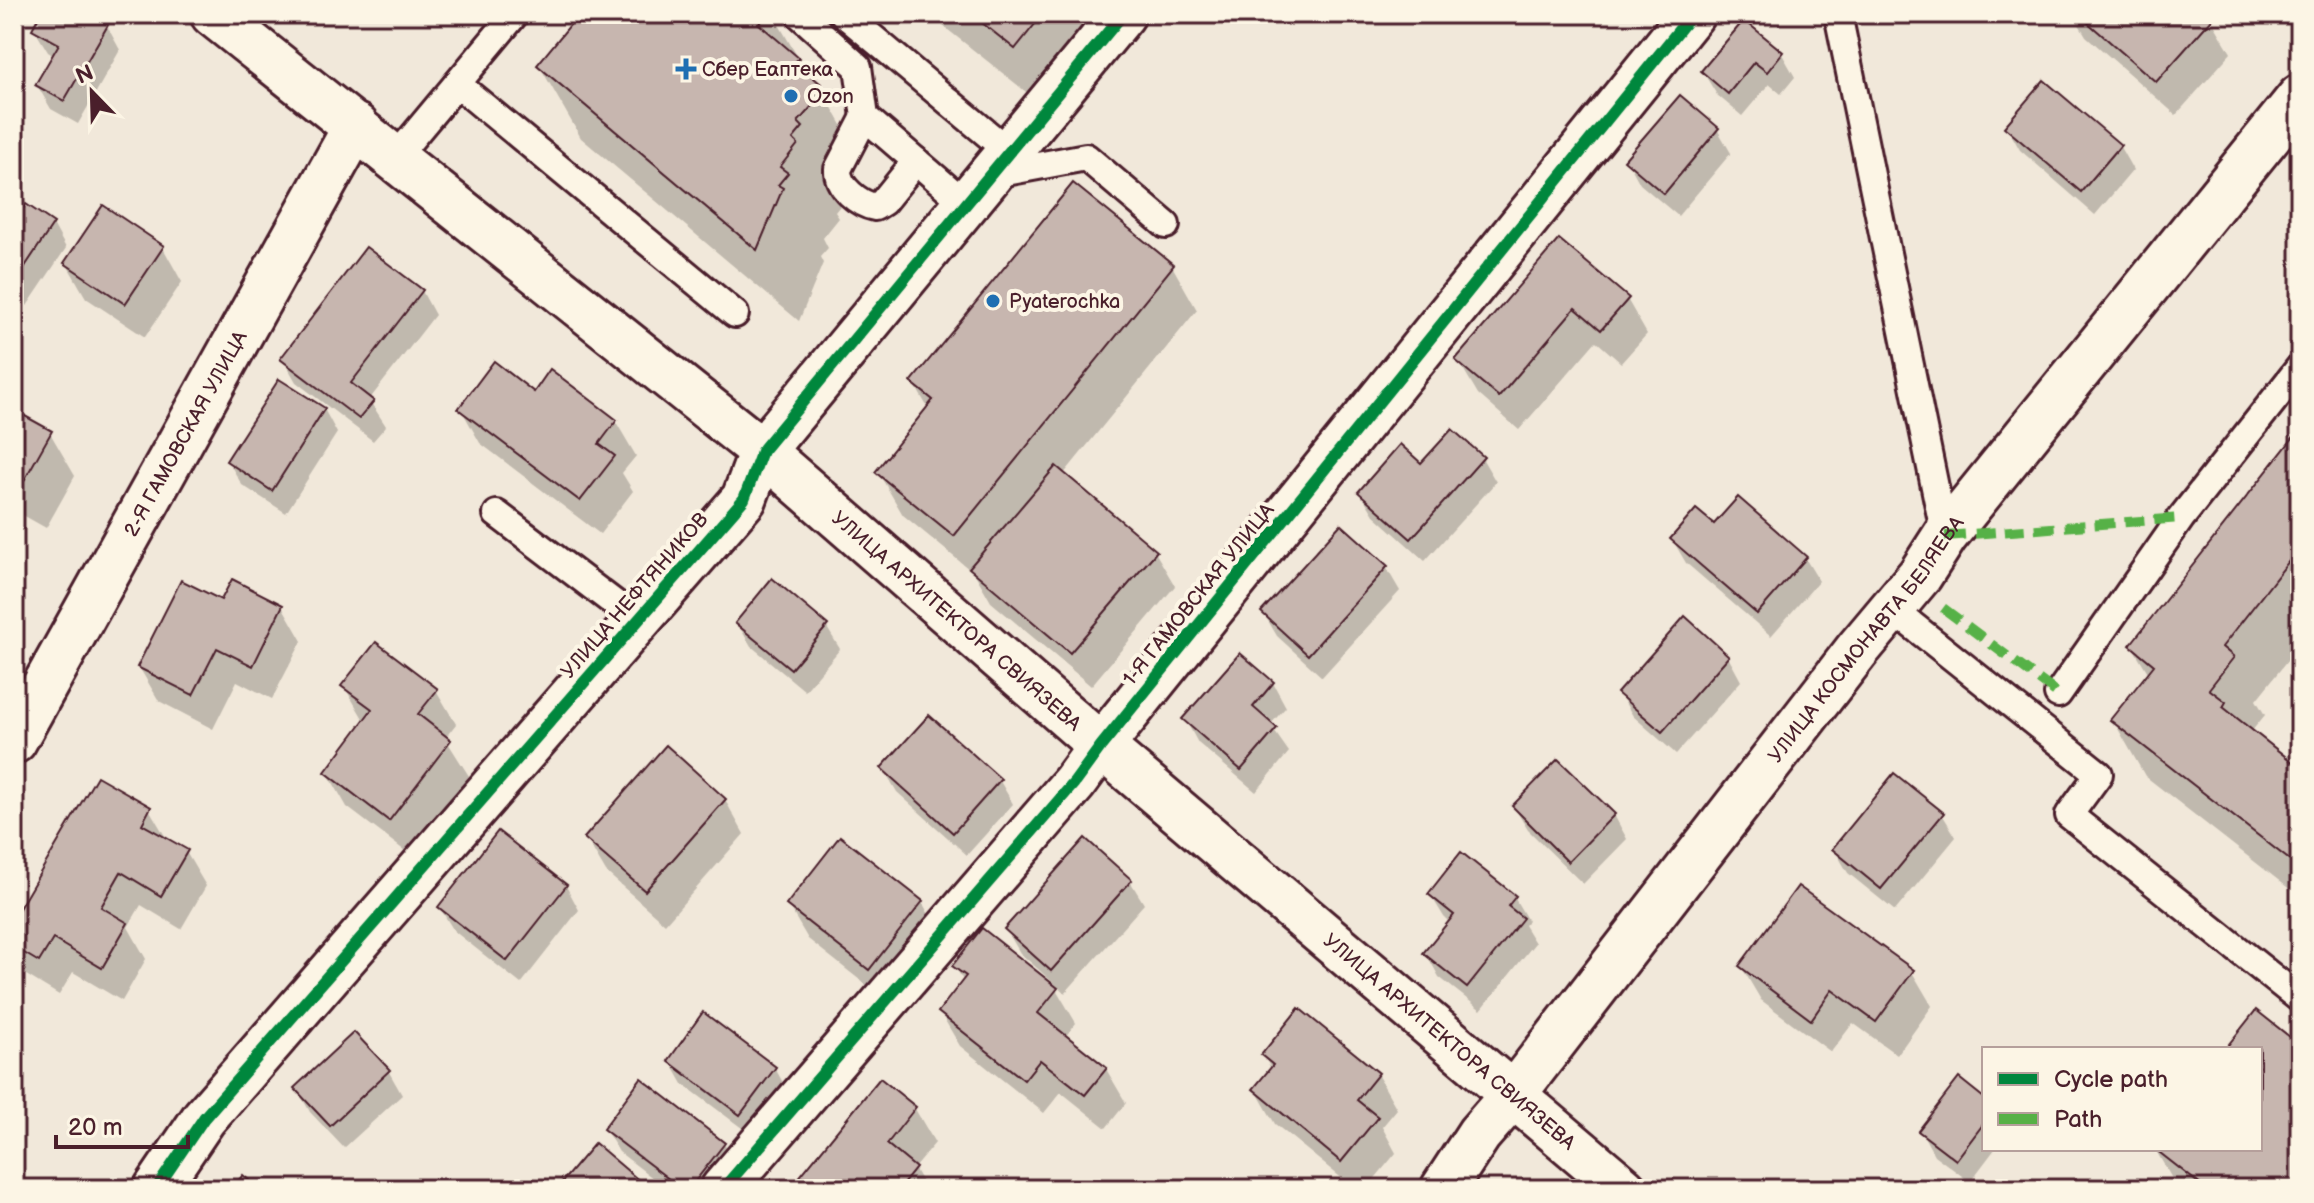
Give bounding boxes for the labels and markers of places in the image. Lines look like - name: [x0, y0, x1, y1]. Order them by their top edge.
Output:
- place label: Сбер Еаптека: [702, 58, 833, 82]
- marker: Сбер Еаптека: [677, 60, 695, 78]
- place label: Ozon: [807, 85, 854, 109]
- marker: Ozon: [782, 87, 800, 105]
- place label: Pyaterochka: [1009, 290, 1120, 314]
- marker: Pyaterochka: [984, 292, 1002, 310]

